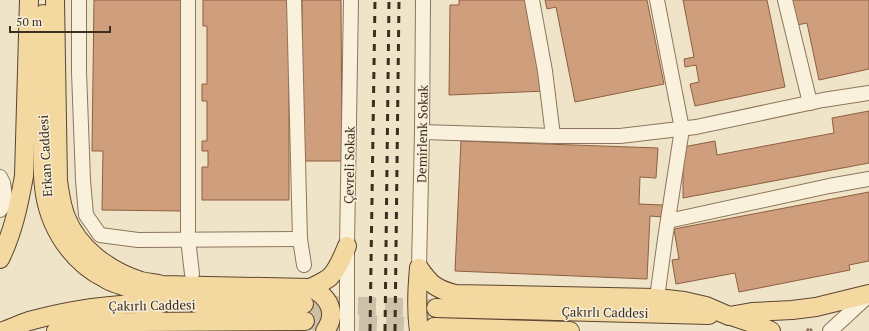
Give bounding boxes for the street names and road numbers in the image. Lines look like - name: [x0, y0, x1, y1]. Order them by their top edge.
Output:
- street label: Demirlenk Sokak: [412, 85, 432, 183]
- street label: Erkan Caddesi: [34, 114, 56, 198]
- street label: Çevreli Sokak: [339, 126, 359, 204]
- street label: Çakırlı Caddesi: [108, 295, 196, 315]
- street label: Çakırlı Caddesi: [561, 302, 649, 322]

